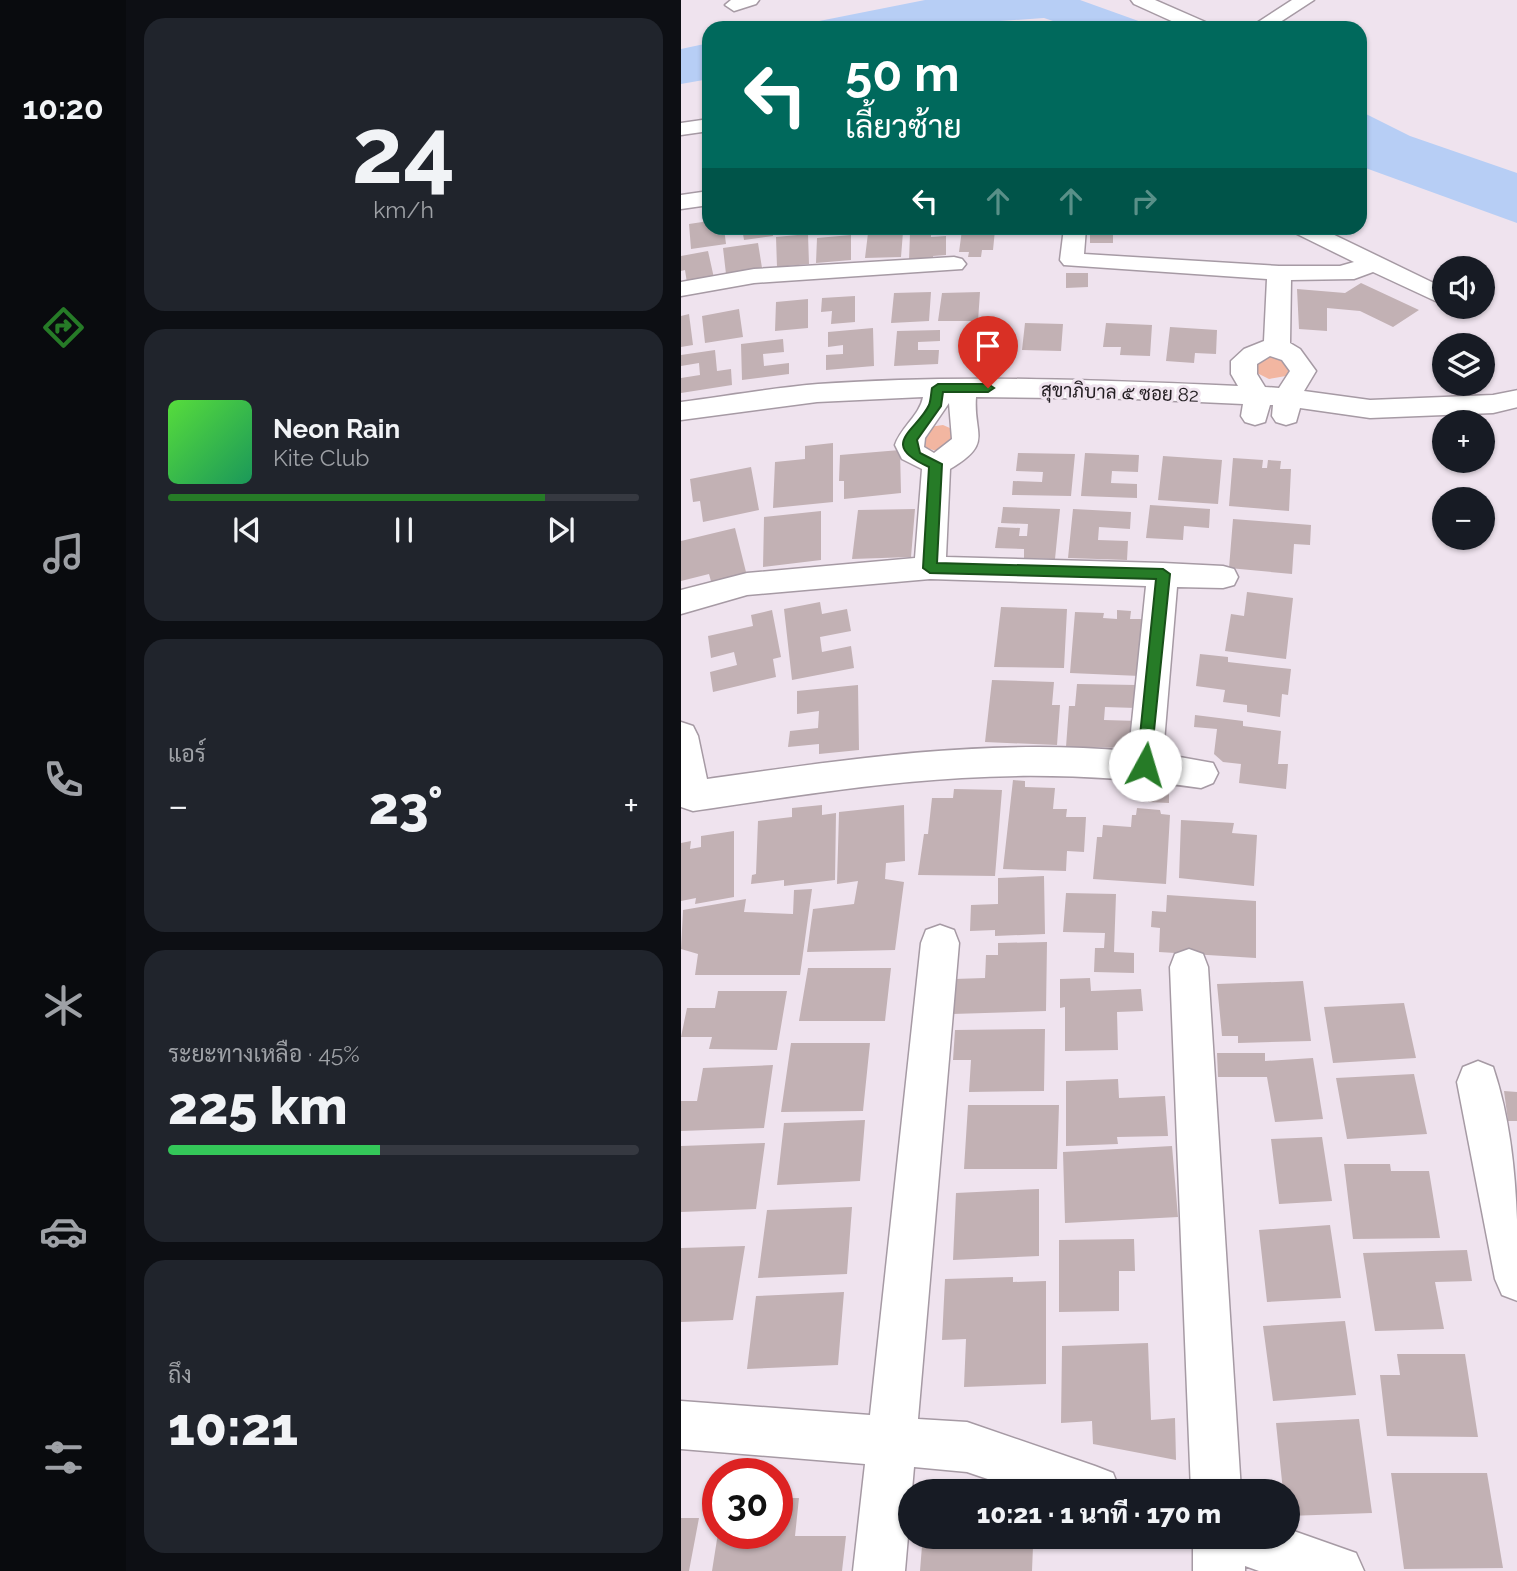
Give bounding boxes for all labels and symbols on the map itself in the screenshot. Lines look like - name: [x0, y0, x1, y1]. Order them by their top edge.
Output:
- pin: [958, 316, 1018, 388]
- street label: สุขาภิบาล ๕ ซอย 82: [1041, 378, 1199, 408]
- position arrow: [1108, 728, 1182, 802]
- speed limit sign: 30: [702, 1458, 793, 1549]

